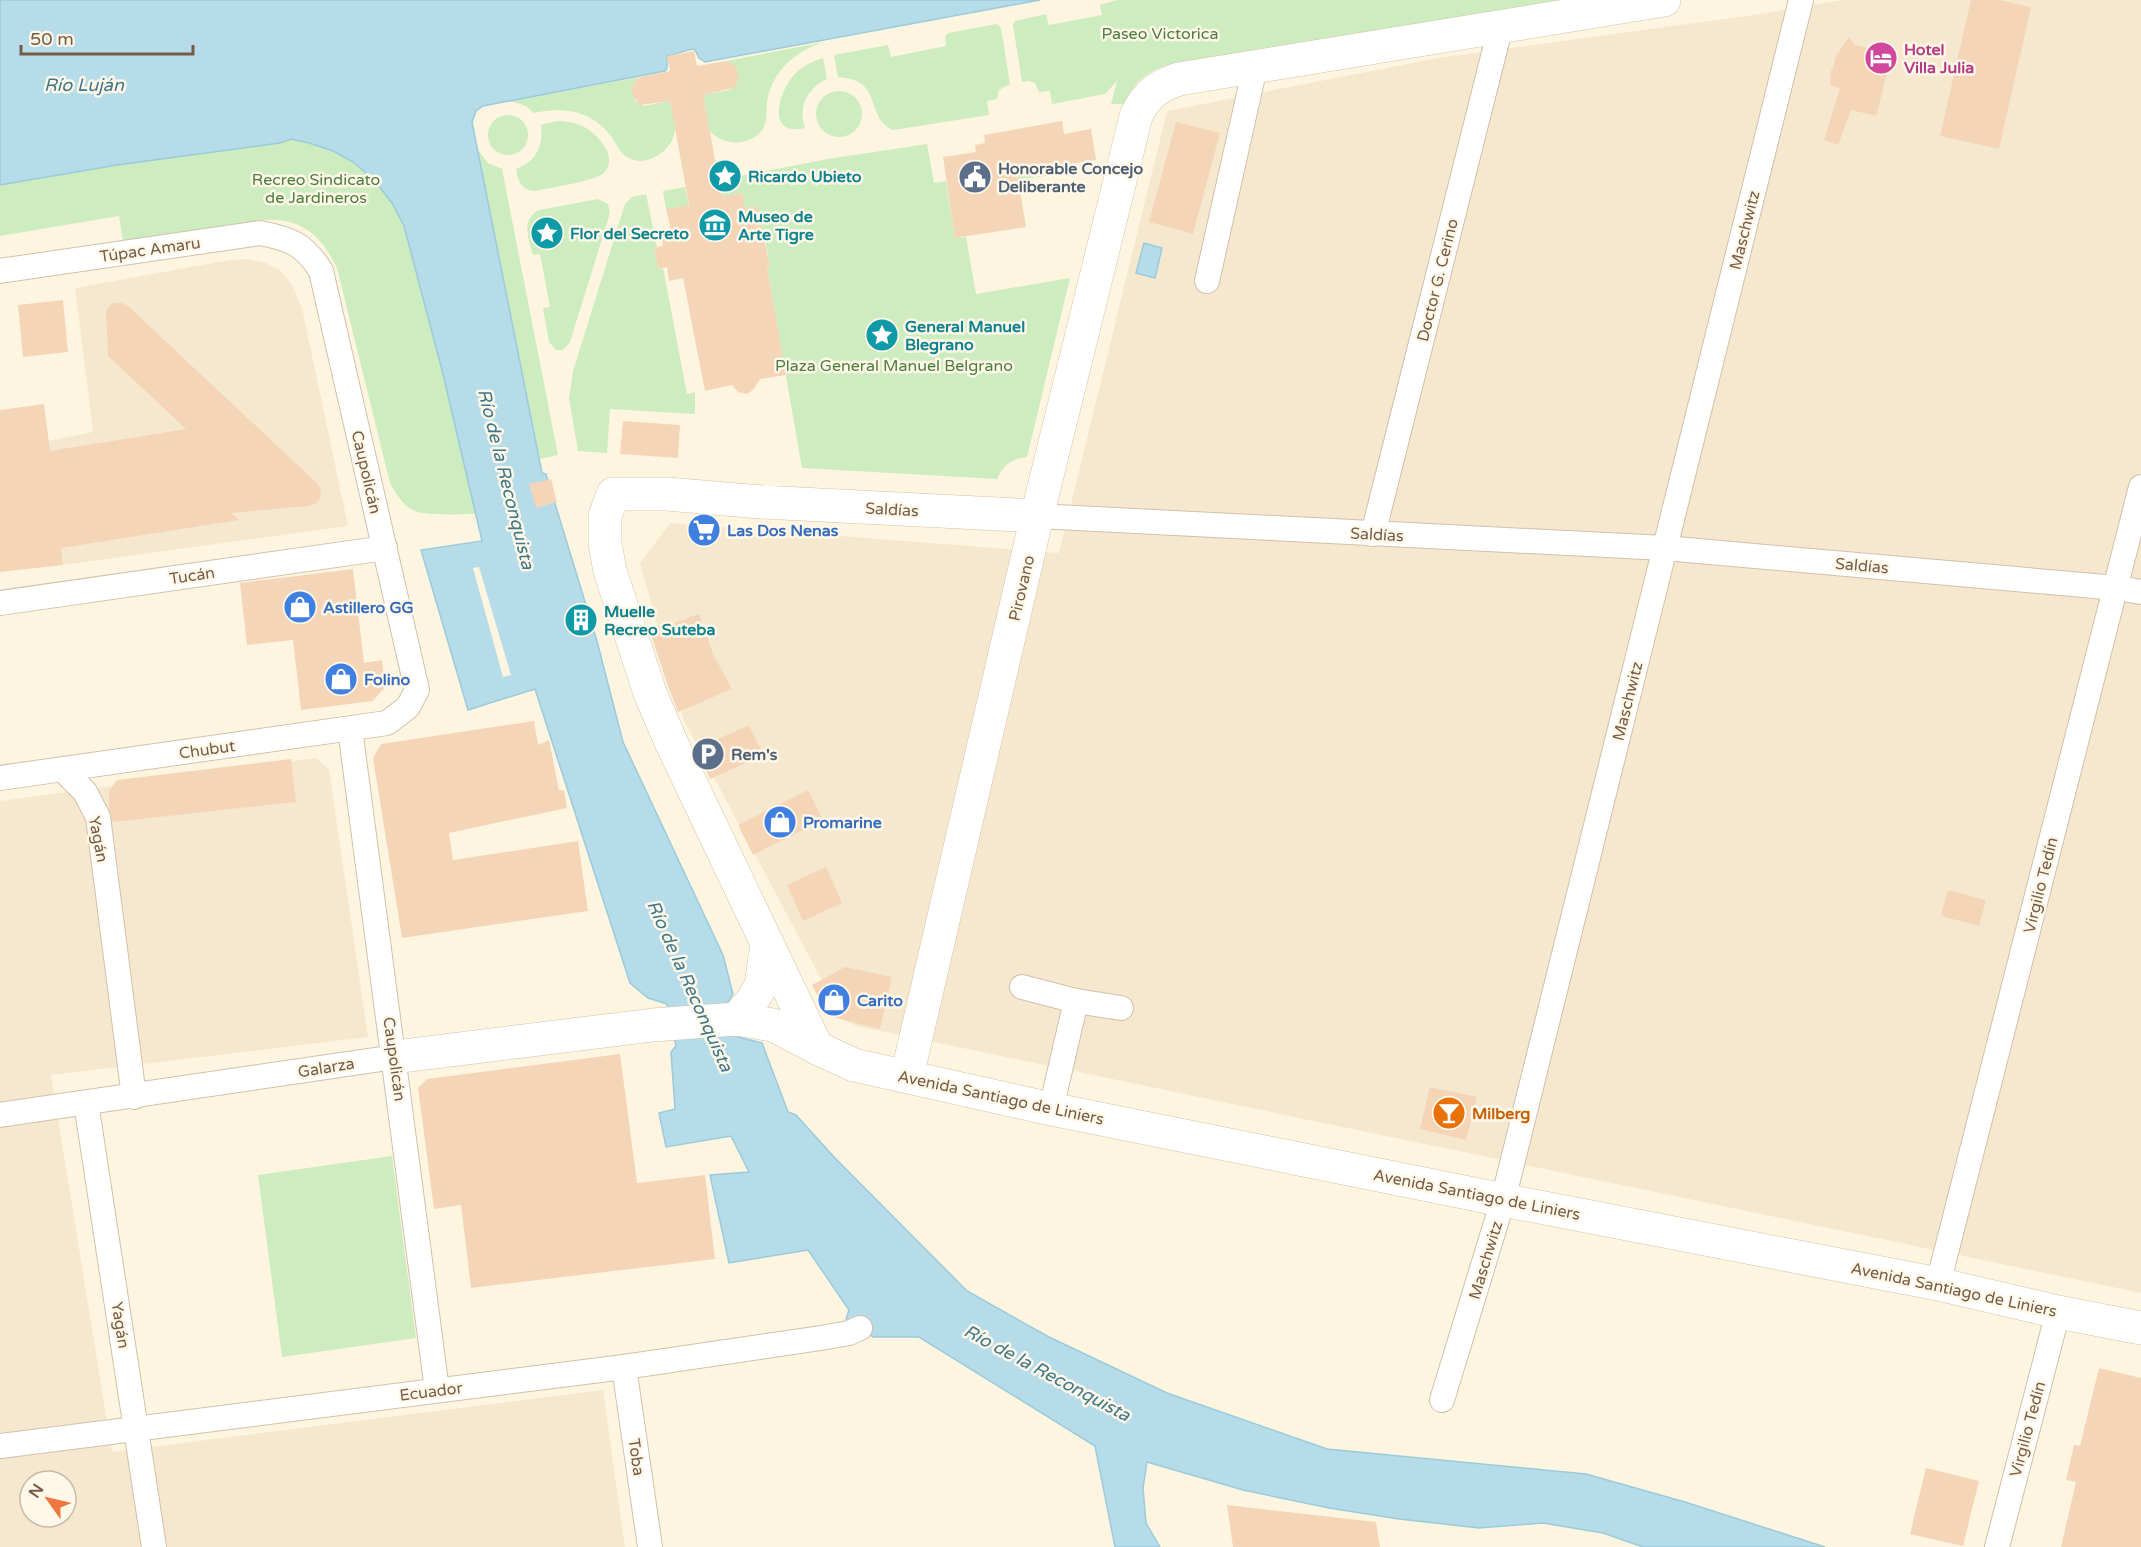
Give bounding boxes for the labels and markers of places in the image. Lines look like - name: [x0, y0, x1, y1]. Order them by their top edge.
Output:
- hotel icon: Hotel Villa Julia: [1863, 40, 1899, 76]
- place label: Hotel Villa Julia: [1904, 40, 1974, 78]
- place icon: Ricardo Ubieto: [707, 158, 743, 194]
- public building icon: Honorable Concejo Deliberante: [957, 159, 993, 195]
- place label: Honorable Concejo Deliberante: [998, 159, 1143, 197]
- place label: Ricardo Ubieto: [748, 167, 862, 187]
- museum icon: Museo de Arte Tigre: [697, 207, 733, 243]
- place label: Museo de Arte Tigre: [738, 207, 814, 245]
- place icon: Flor del Secreto: [529, 215, 565, 251]
- place label: Flor del Secreto: [570, 224, 689, 244]
- place icon: General Manuel Blegrano: [864, 317, 900, 353]
- place label: General Manuel Blegrano: [905, 317, 1025, 355]
- supermarket icon: Las Dos Nenas: [686, 512, 722, 548]
- place label: Las Dos Nenas: [727, 521, 839, 541]
- shop icon: Astillero GG: [282, 589, 318, 625]
- place label: Astillero GG: [323, 598, 414, 618]
- building icon: Muelle Recreo Suteba: [563, 602, 599, 638]
- place label: Muelle Recreo Suteba: [604, 602, 715, 640]
- shop icon: Folino: [323, 661, 359, 697]
- place label: Folino: [364, 670, 411, 690]
- parking icon: Rem's: [690, 736, 726, 772]
- place label: Rem's: [731, 745, 778, 765]
- shop icon: Promarine: [762, 804, 798, 840]
- place label: Promarine: [803, 813, 882, 833]
- shop icon: Carito: [816, 982, 852, 1018]
- place label: Carito: [857, 991, 903, 1011]
- bar icon: Milberg: [1431, 1095, 1467, 1131]
- place label: Milberg: [1472, 1104, 1530, 1124]

